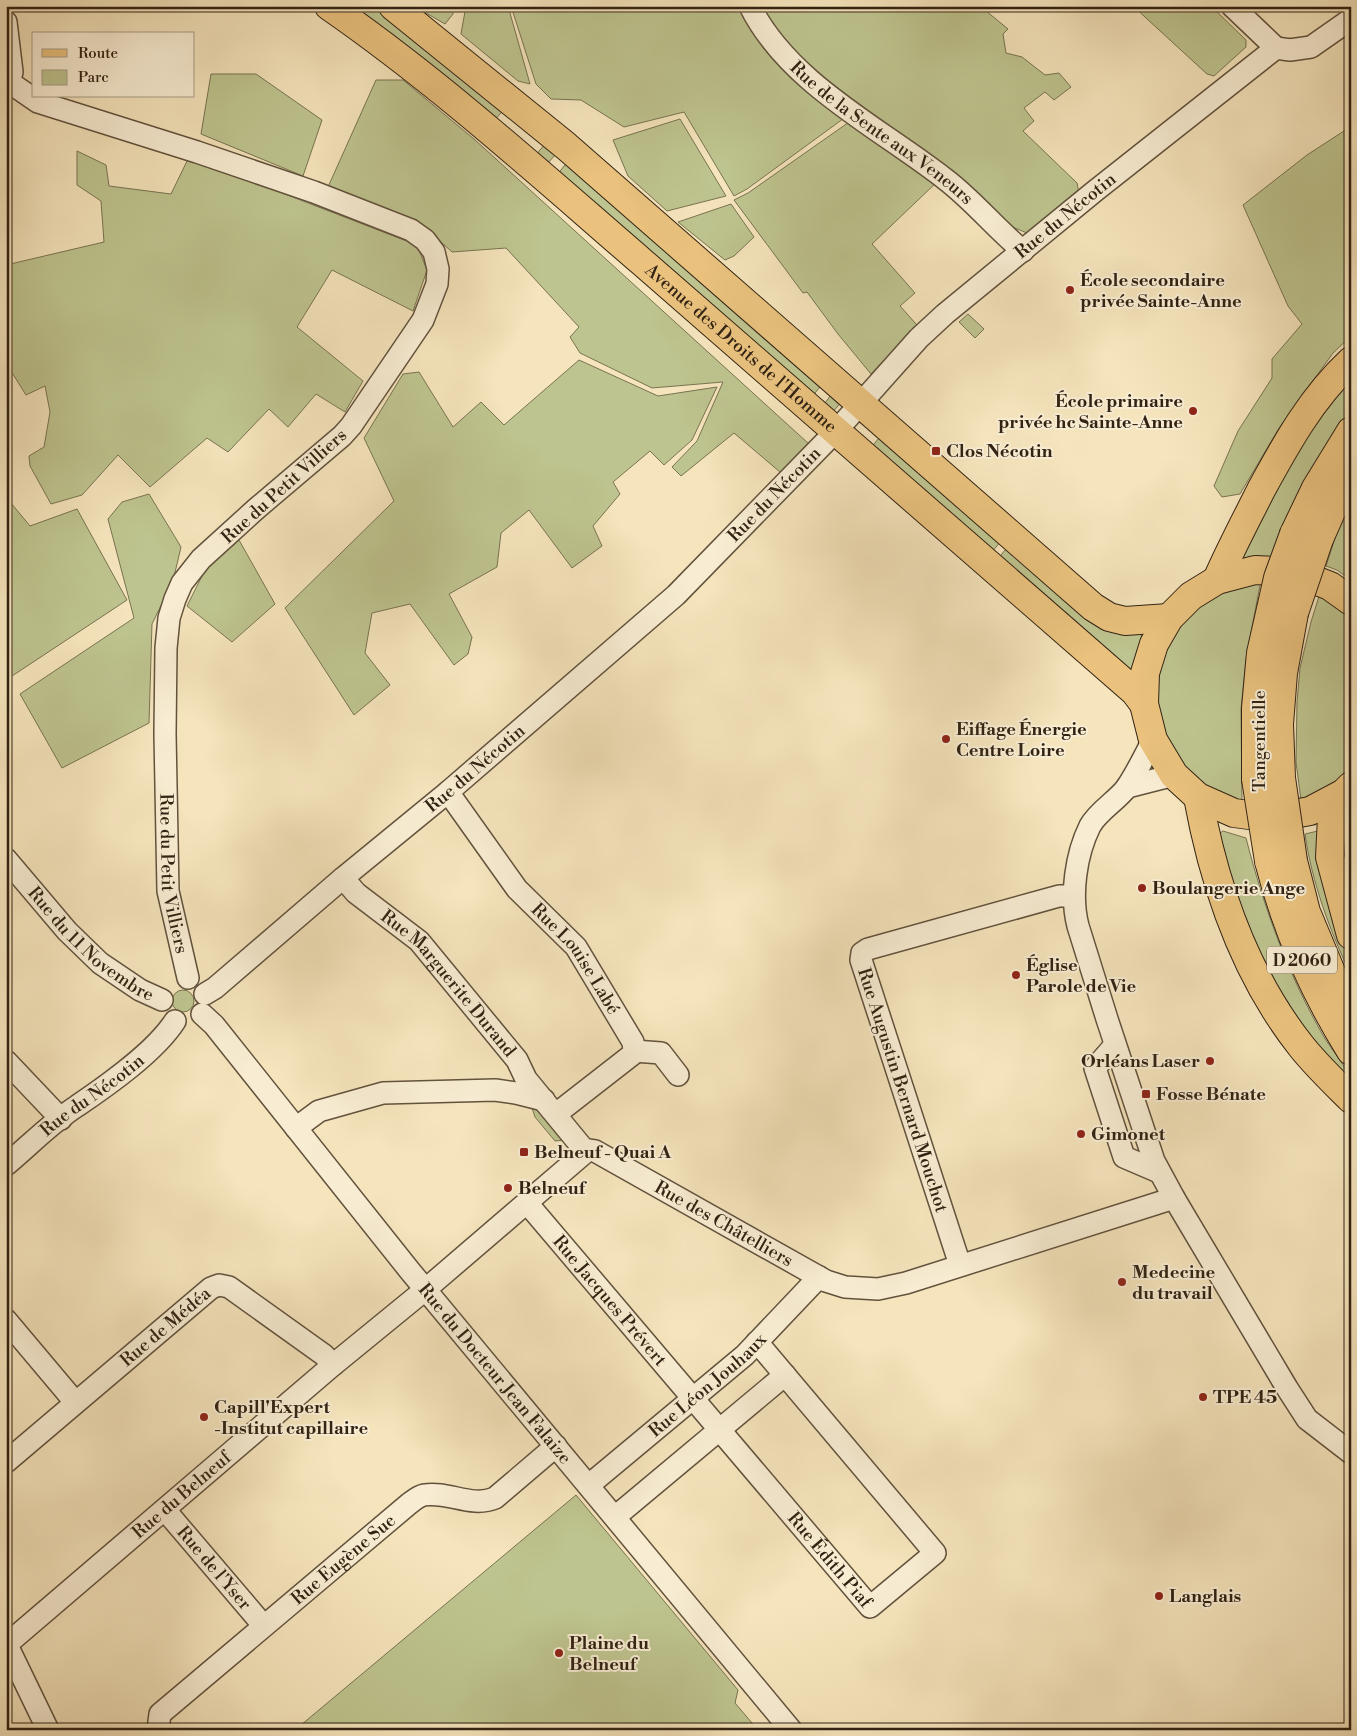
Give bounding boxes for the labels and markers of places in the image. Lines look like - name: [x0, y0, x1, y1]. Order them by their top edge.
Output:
- place label: École secondaire privée Sainte-Anne: [1080, 269, 1242, 313]
- marker: École secondaire privée Sainte-Anne: [1064, 284, 1076, 296]
- place label: École primaire privée hc Sainte-Anne: [998, 390, 1183, 434]
- marker: École primaire privée hc Sainte-Anne: [1187, 405, 1199, 417]
- place label: Clos Nécotin: [946, 440, 1052, 463]
- marker: Clos Nécotin: [930, 445, 942, 457]
- place label: Eiffage Énergie Centre Loire: [956, 718, 1087, 762]
- marker: Eiffage Énergie Centre Loire: [940, 733, 952, 745]
- place label: Boulangerie Ange: [1152, 877, 1305, 900]
- marker: Boulangerie Ange: [1136, 882, 1148, 894]
- place label: Église Parole de Vie: [1026, 954, 1137, 998]
- marker: Église Parole de Vie: [1010, 969, 1022, 981]
- place label: Orléans Laser: [1081, 1050, 1200, 1073]
- marker: Orléans Laser: [1204, 1055, 1216, 1067]
- place label: Fosse Bénate: [1156, 1083, 1266, 1106]
- marker: Fosse Bénate: [1140, 1088, 1152, 1100]
- place label: Gimonet: [1091, 1123, 1166, 1146]
- marker: Gimonet: [1075, 1128, 1087, 1140]
- place label: Belneuf - Quai A: [534, 1141, 672, 1164]
- marker: Belneuf - Quai A: [518, 1146, 530, 1158]
- place label: Belneuf: [518, 1177, 588, 1200]
- marker: Belneuf: [502, 1182, 514, 1194]
- place label: Medecine du travail: [1132, 1261, 1216, 1305]
- marker: Medecine du travail: [1116, 1276, 1128, 1288]
- place label: TPE 45: [1213, 1386, 1277, 1409]
- marker: TPE 45: [1197, 1391, 1209, 1403]
- place label: Capill'Expert -Institut capillaire: [214, 1396, 368, 1440]
- marker: Capill'Expert -Institut capillaire: [198, 1411, 210, 1423]
- place label: Langlais: [1169, 1585, 1242, 1608]
- marker: Langlais: [1153, 1590, 1165, 1602]
- place label: Plaine du Belneuf: [569, 1632, 649, 1676]
- marker: Plaine du Belneuf: [553, 1647, 565, 1659]

